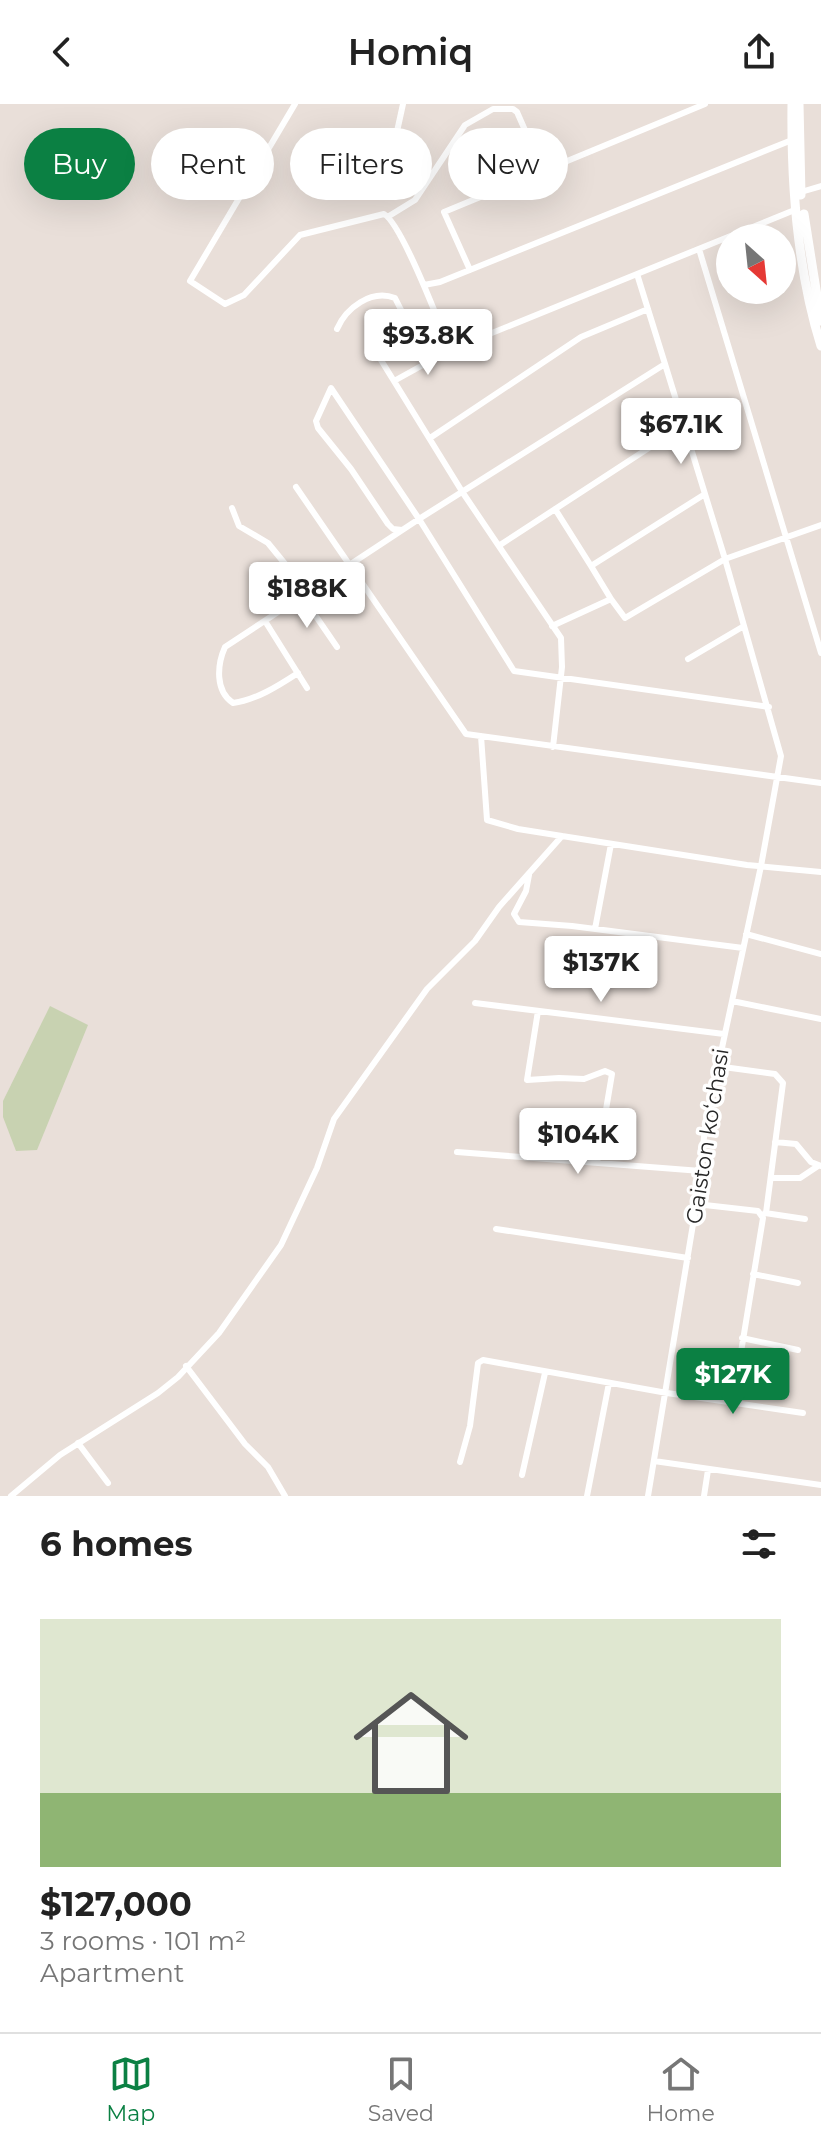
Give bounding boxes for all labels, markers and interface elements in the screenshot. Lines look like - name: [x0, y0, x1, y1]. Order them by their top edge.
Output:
- icon: back: [40, 30, 84, 74]
- text: Homiq: [348, 30, 473, 74]
- icon: share: [737, 30, 781, 74]
- chip: Buy: [24, 128, 135, 200]
- chip: Rent: [151, 128, 274, 200]
- chip: Filters: [290, 128, 432, 200]
- chip: New: [448, 128, 568, 200]
- north arrow: [716, 224, 796, 304]
- map controls: [716, 224, 796, 304]
- pin: $93.8K: [363, 309, 493, 377]
- text: $93.8K: [382, 319, 474, 351]
- pin: $67.1K: [616, 398, 746, 466]
- text: $67.1K: [639, 408, 723, 440]
- pin: $188K: [251, 562, 363, 630]
- text: $188K: [267, 572, 347, 604]
- pin: $137K: [545, 936, 657, 1004]
- text: $137K: [562, 946, 640, 978]
- street label: Gaiston koʻchasi: [680, 1046, 735, 1226]
- pin: $104K: [522, 1108, 634, 1176]
- text: $104K: [537, 1118, 619, 1150]
- pin: $127K: [677, 1348, 789, 1416]
- text: $127K: [694, 1358, 772, 1390]
- icon: filters: [737, 1522, 781, 1566]
- text: 6 homes: [40, 1523, 193, 1565]
- icon: home: [339, 1671, 483, 1815]
- text: $127,000: [40, 1883, 192, 1925]
- text: 3 rooms · 101 m²: [40, 1925, 246, 1957]
- text: Apartment: [40, 1957, 184, 1989]
- tab: Map: [106, 2052, 155, 2127]
- tab: Saved: [368, 2052, 434, 2127]
- tab: Home: [646, 2052, 715, 2127]

